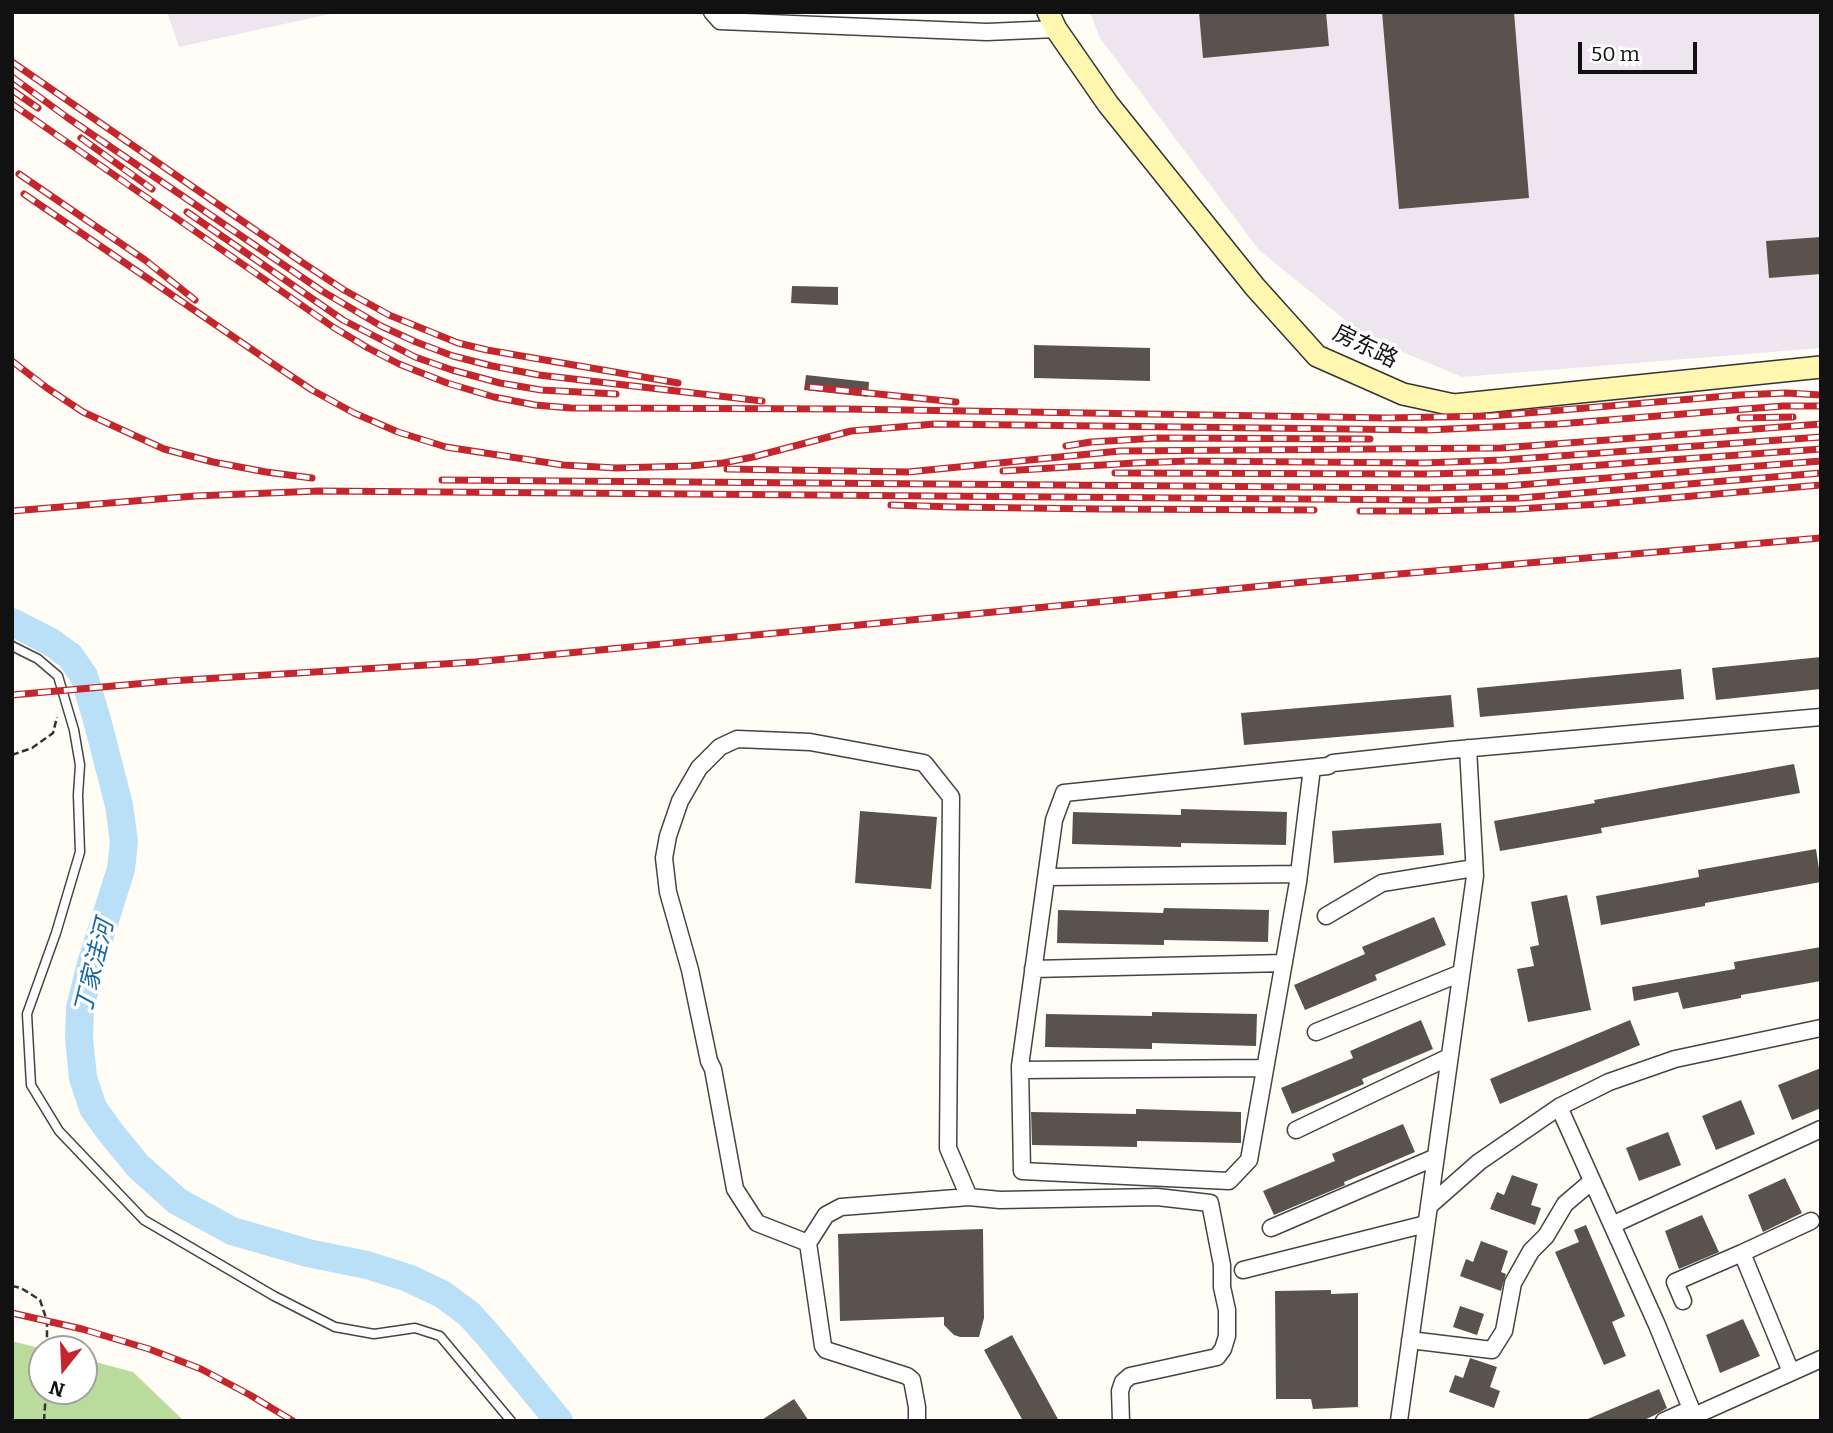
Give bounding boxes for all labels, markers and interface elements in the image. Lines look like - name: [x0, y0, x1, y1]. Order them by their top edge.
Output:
- scale bar: [1581, 28, 1700, 72]
- text: 50 m: [1591, 41, 1640, 67]
- street label: 房东路: [1328, 319, 1402, 375]
- water label: 丁家洼河: [69, 917, 121, 1017]
- north arrow: [28, 1335, 98, 1405]
- text: N: [46, 1375, 68, 1402]

